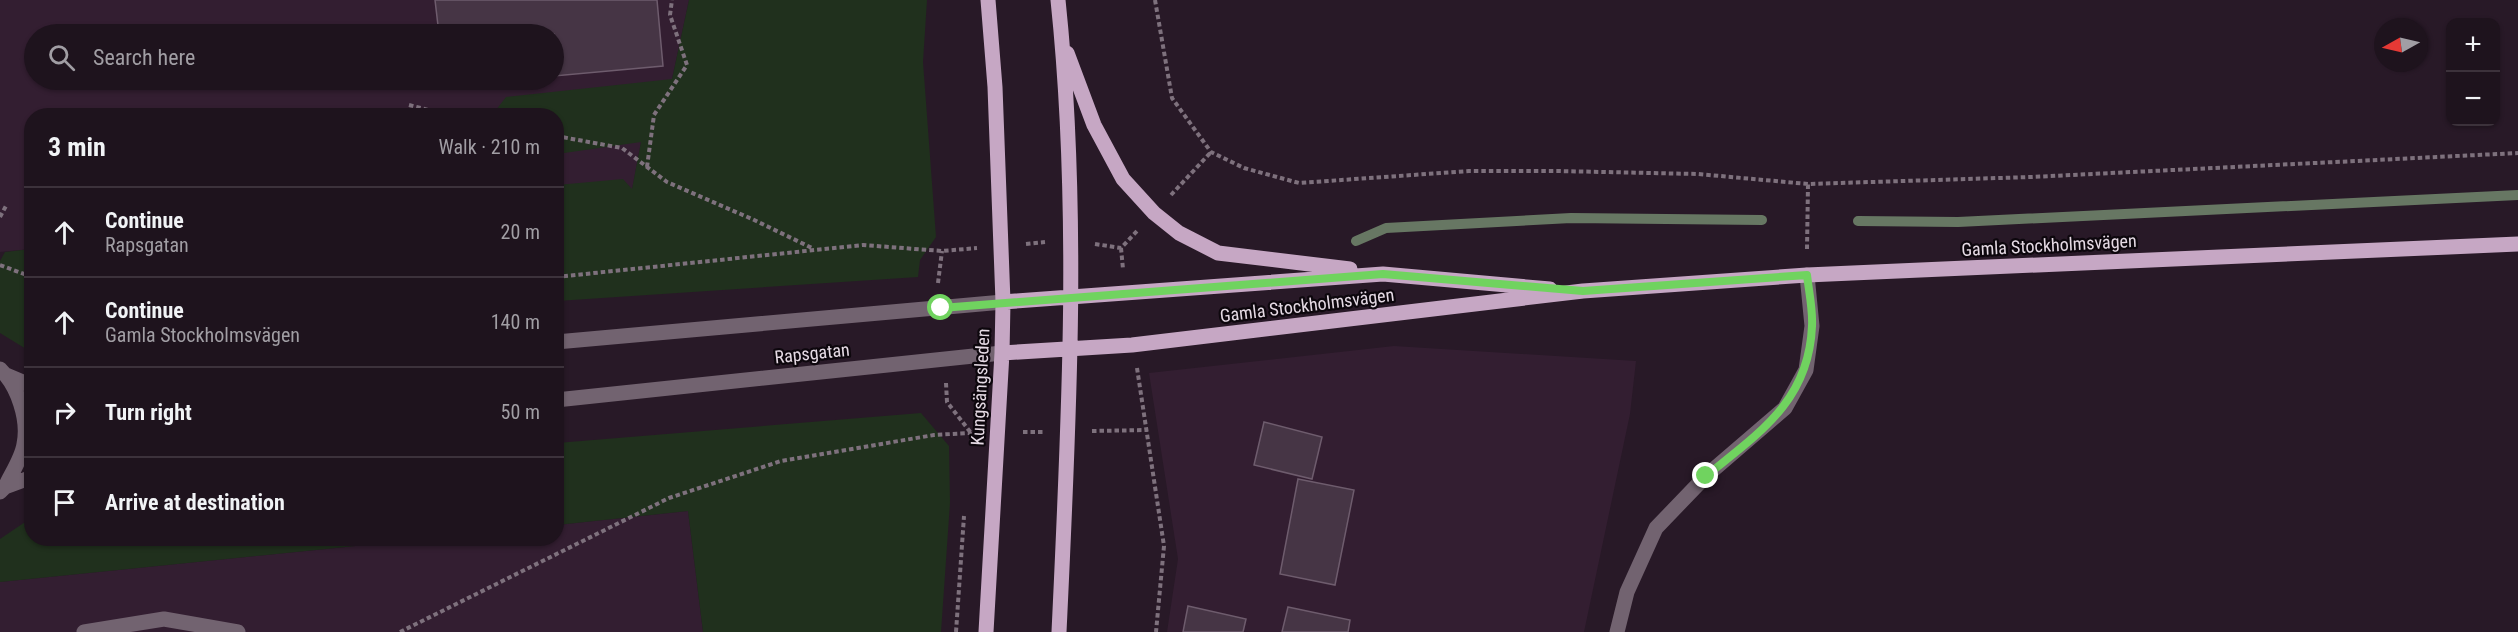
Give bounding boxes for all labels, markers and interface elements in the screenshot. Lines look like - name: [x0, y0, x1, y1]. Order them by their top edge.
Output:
- north arrow: [2374, 18, 2428, 72]
- map controls: [2446, 18, 2500, 126]
- button: +: [2446, 18, 2500, 72]
- search box: [24, 24, 564, 90]
- icon: search: [45, 41, 78, 74]
- text: Search here: [93, 45, 195, 70]
- button: −: [2446, 72, 2500, 126]
- text: 3 min: [48, 132, 106, 162]
- text: Walk · 210 m: [439, 135, 540, 159]
- text: Continue: [105, 208, 184, 233]
- icon: ahead: [48, 216, 81, 249]
- text: 20 m: [501, 220, 540, 244]
- street label: Gamla Stockholmsvägen: [1961, 230, 2137, 260]
- text: Rapsgatan: [105, 233, 189, 257]
- street label: Gamla Stockholmsvägen: [1219, 284, 1395, 326]
- route start: [927, 294, 953, 320]
- text: Continue: [105, 298, 184, 323]
- icon: ahead: [48, 306, 81, 339]
- text: 140 m: [491, 310, 540, 334]
- text: Gamla Stockholmsvägen: [105, 323, 300, 347]
- street label: Kungsängsleden: [966, 328, 994, 446]
- street label: Rapsgatan: [773, 339, 851, 367]
- icon: right: [48, 396, 81, 429]
- text: Turn right: [105, 400, 192, 425]
- text: 50 m: [501, 400, 540, 424]
- route end: [1692, 462, 1718, 488]
- icon: arrive: [48, 486, 81, 519]
- text: Arrive at destination: [105, 490, 285, 515]

